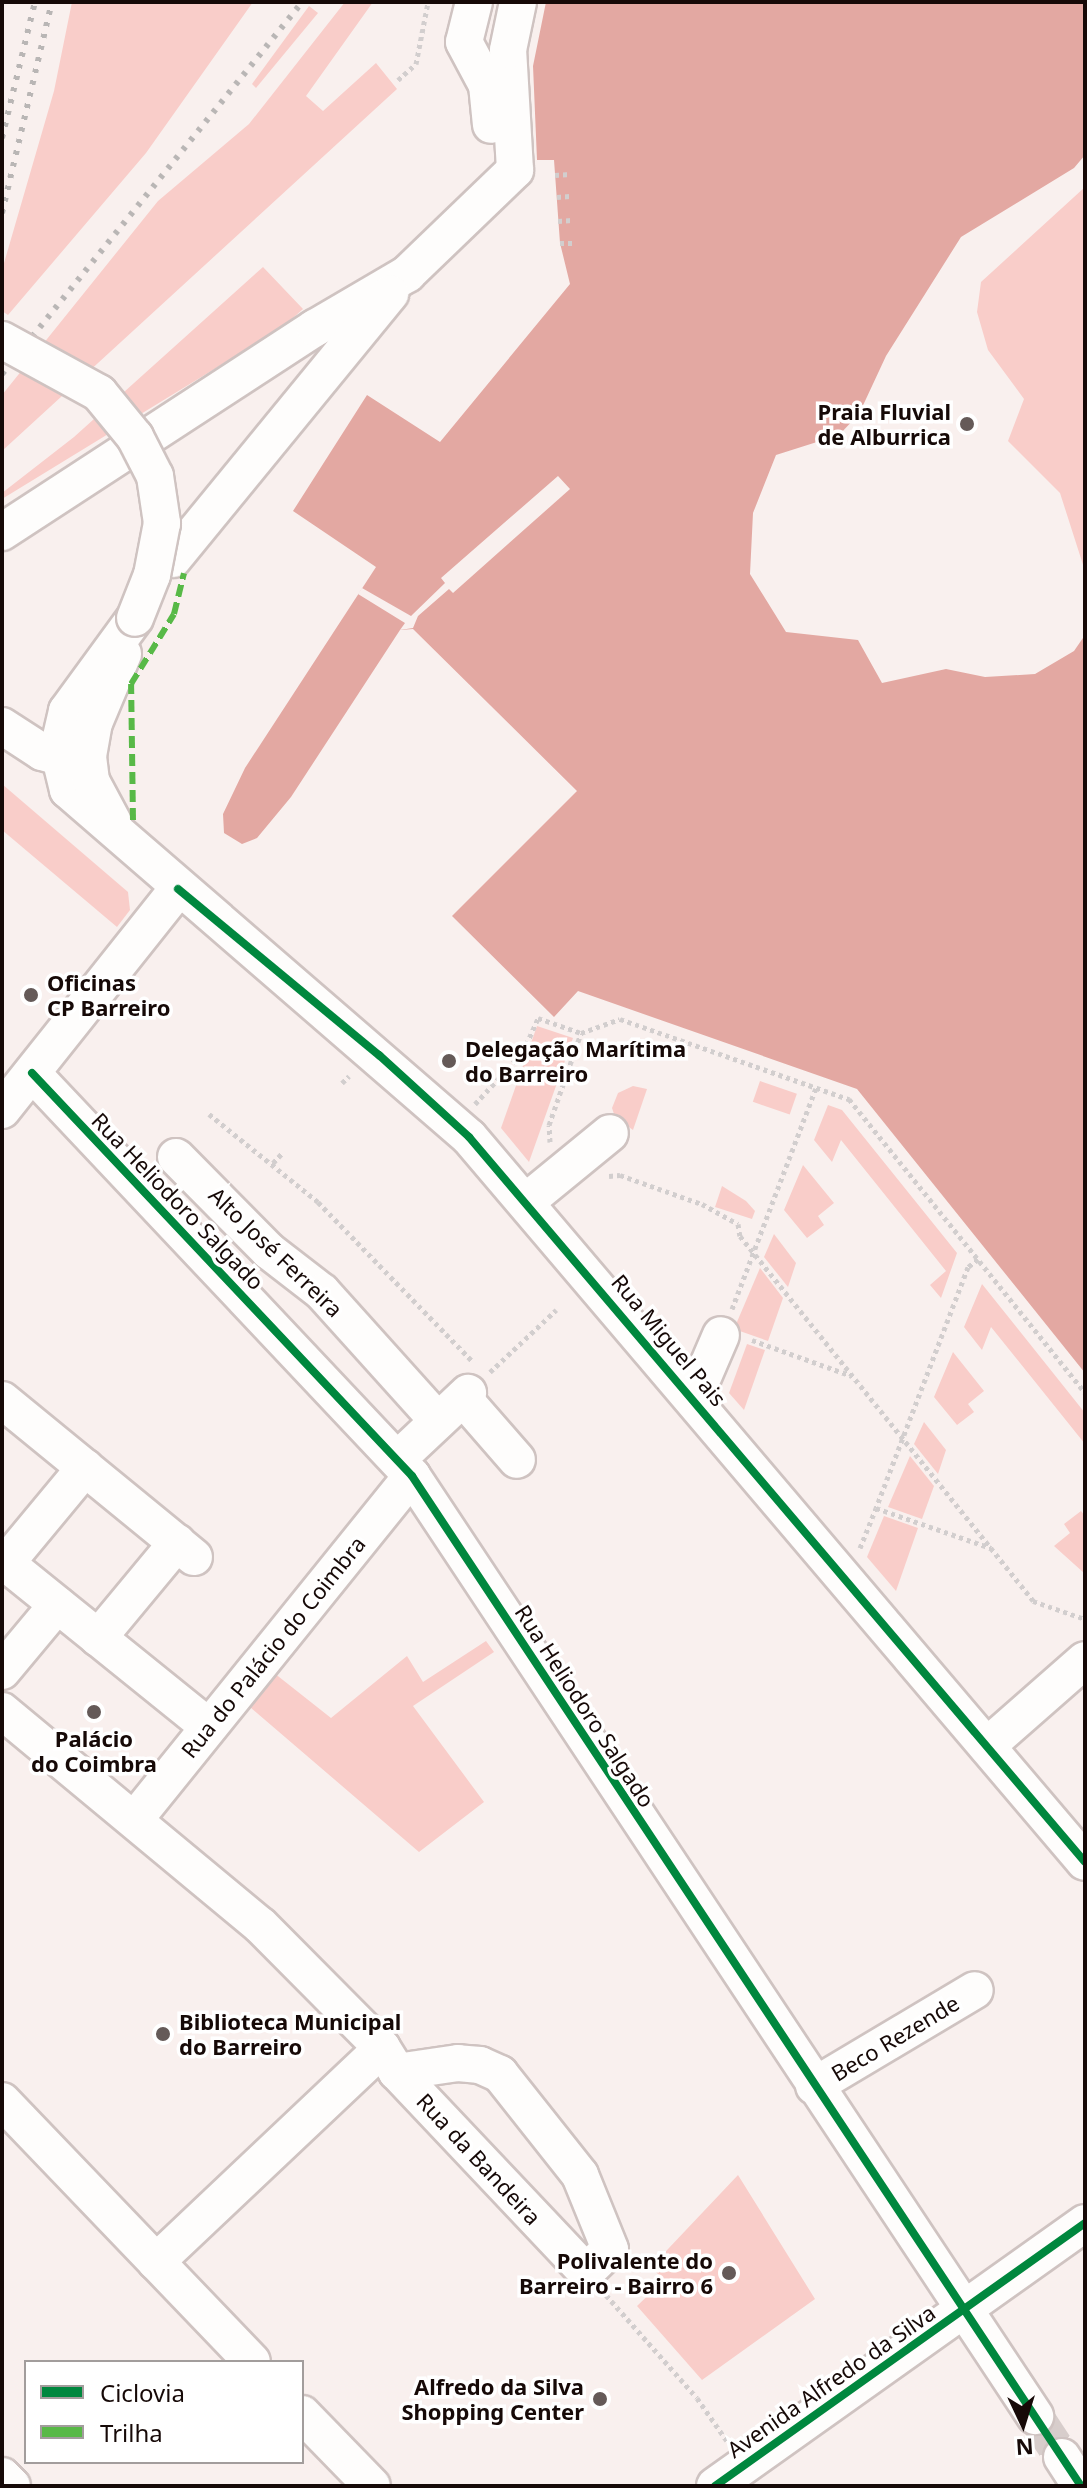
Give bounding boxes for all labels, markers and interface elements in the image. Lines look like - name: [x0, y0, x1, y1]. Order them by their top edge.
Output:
- place label: Praia Fluvial de Alburrica: [817, 398, 951, 450]
- marker: Praia Fluvial de Alburrica: [958, 415, 976, 433]
- place label: Oficinas CP Barreiro: [47, 969, 170, 1020]
- marker: Oficinas CP Barreiro: [22, 986, 40, 1004]
- place label: Delegação Marítima do Barreiro: [465, 1035, 686, 1086]
- marker: Delegação Marítima do Barreiro: [440, 1052, 458, 1070]
- street label: Rua Heliodoro Salgado: [87, 1107, 269, 1295]
- street label: Alto José Ferreira: [204, 1182, 348, 1322]
- street label: Rua Miguel Pais: [606, 1269, 732, 1411]
- street label: Rua do Palácio do Coimbra: [175, 1531, 371, 1763]
- street label: Rua Heliodoro Salgado: [510, 1600, 660, 1812]
- marker: Palácio do Coimbra: [85, 1703, 103, 1721]
- place label: Palácio do Coimbra: [31, 1725, 157, 1776]
- street label: Beco Rezende: [826, 1989, 964, 2087]
- place label: Biblioteca Municipal do Barreiro: [179, 2008, 401, 2060]
- marker: Biblioteca Municipal do Barreiro: [154, 2025, 172, 2043]
- street label: Rua da Bandeira: [411, 2088, 547, 2230]
- place label: Polivalente do Barreiro - Bairro 6: [519, 2247, 713, 2298]
- marker: Polivalente do Barreiro - Bairro 6: [720, 2264, 738, 2282]
- street label: Avenida Alfredo da Silva: [722, 2299, 940, 2463]
- legend: [24, 2360, 304, 2464]
- place label: Alfredo da Silva Shopping Center: [401, 2373, 584, 2424]
- text: Ciclovia: [100, 2376, 185, 2409]
- north arrow: [983, 2384, 1063, 2464]
- marker: Alfredo da Silva Shopping Center: [591, 2390, 609, 2408]
- text: Trilha: [100, 2416, 163, 2449]
- text: N: [1015, 2432, 1035, 2464]

